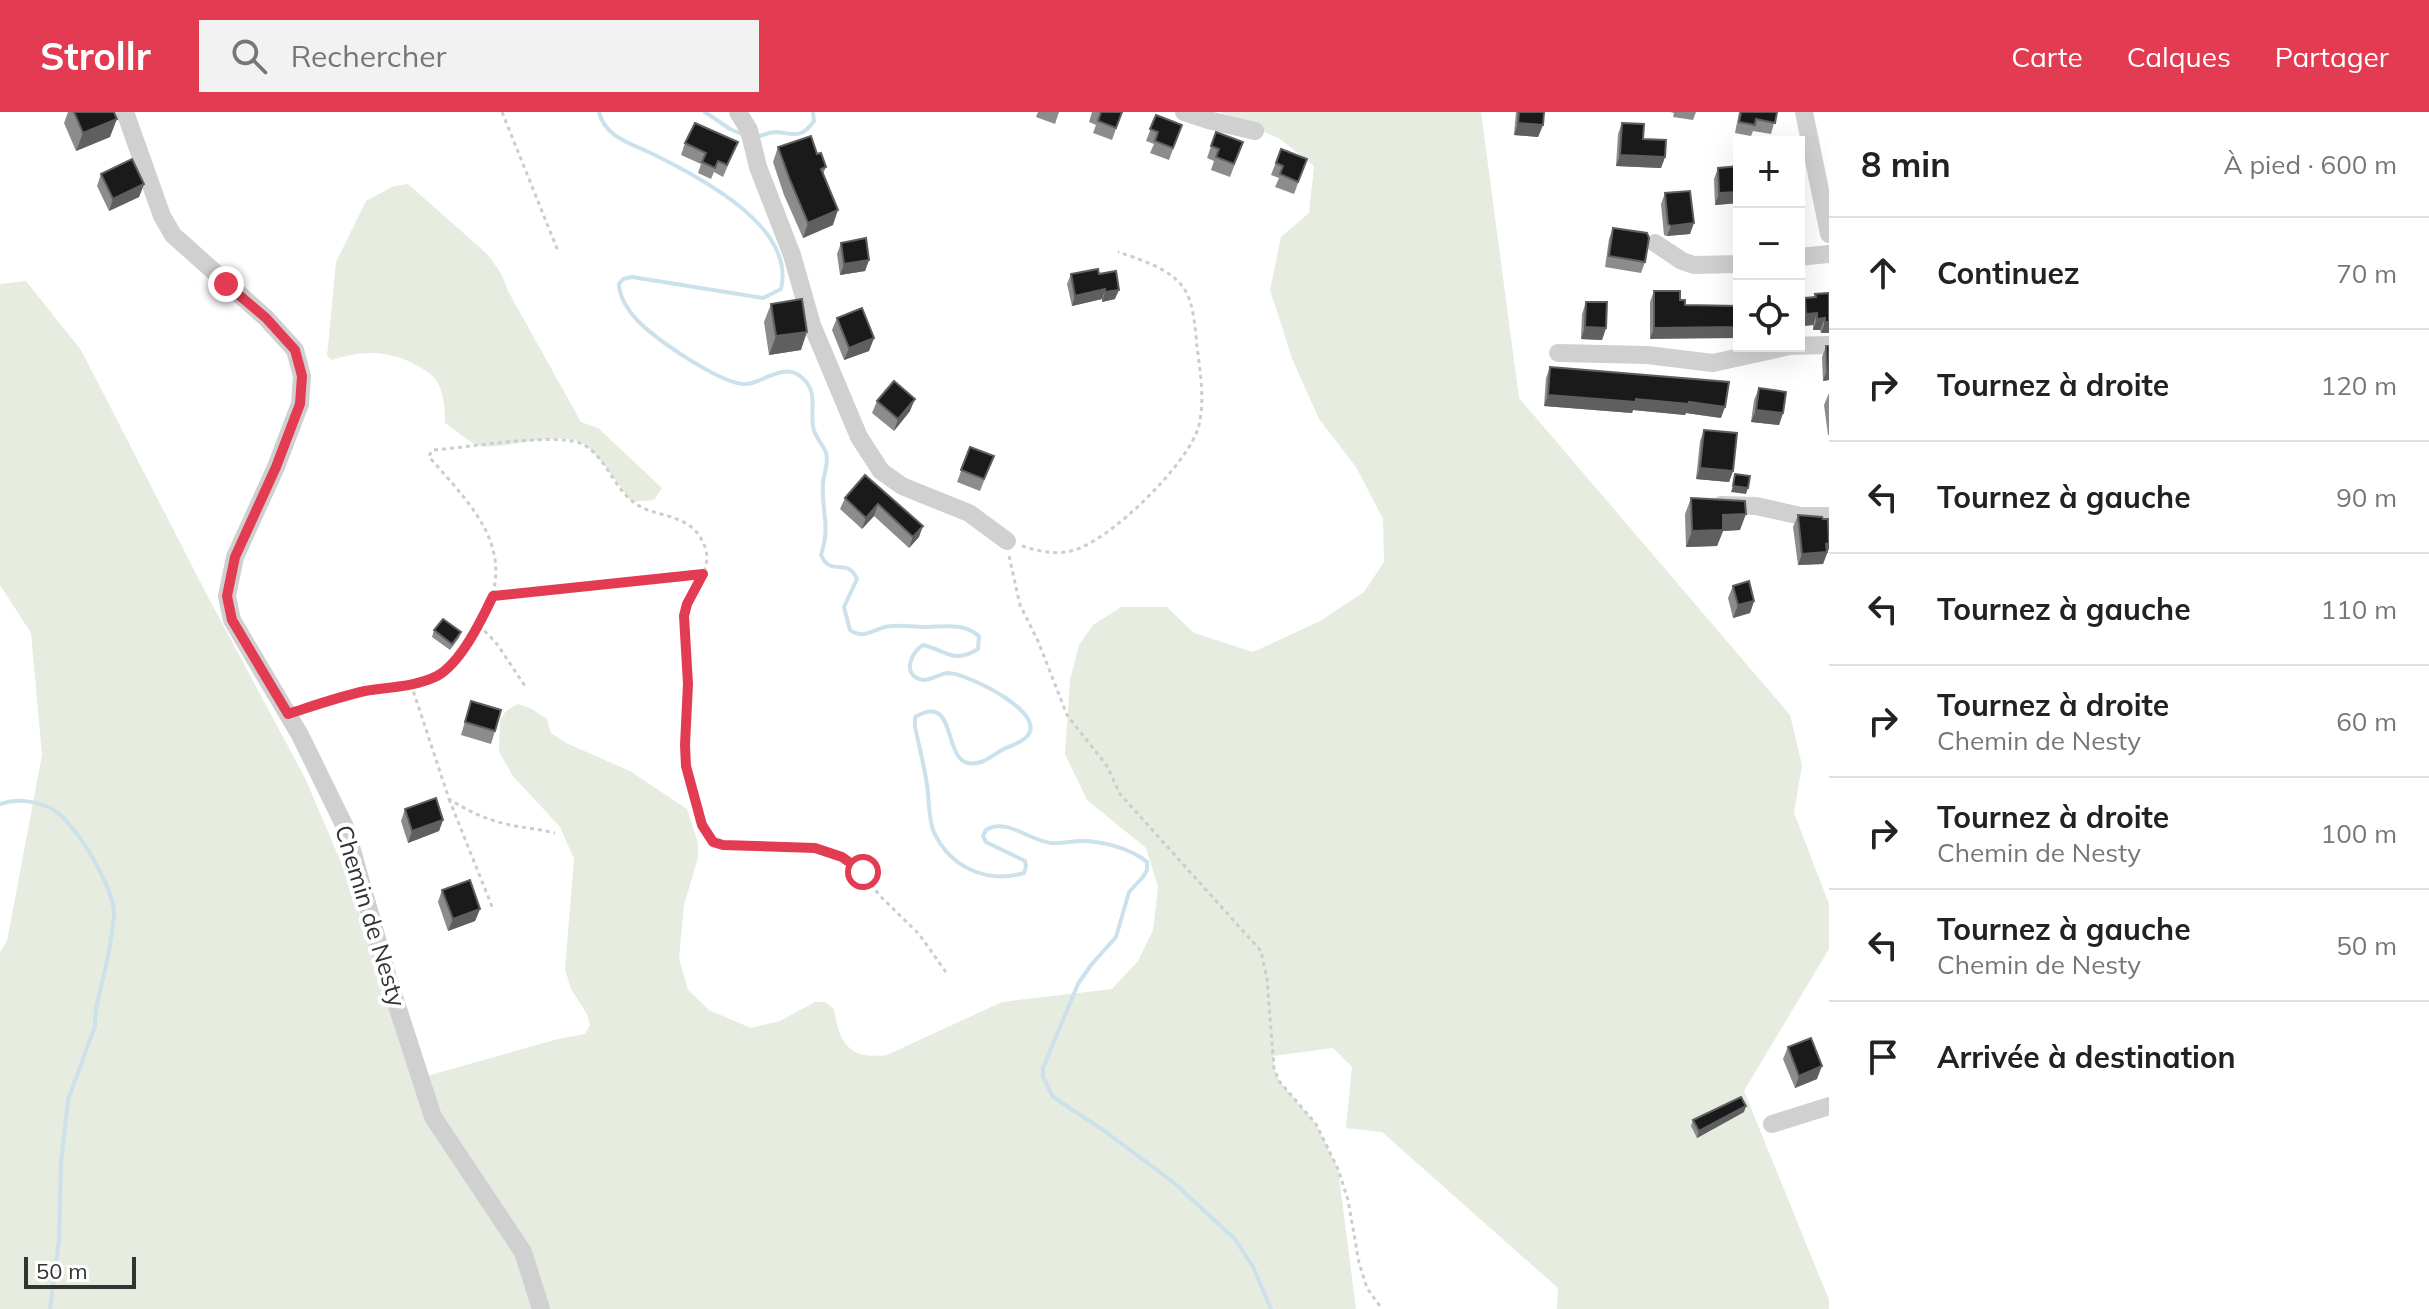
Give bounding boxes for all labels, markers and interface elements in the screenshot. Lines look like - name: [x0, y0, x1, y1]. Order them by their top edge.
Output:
- search box: [199, 20, 759, 92]
- text: Strollr: [40, 32, 151, 80]
- icon: search: [227, 34, 271, 78]
- text: Rechercher: [291, 37, 446, 75]
- text: Carte: [2011, 39, 2083, 74]
- text: Calques: [2127, 39, 2231, 74]
- text: Partager: [2275, 39, 2389, 74]
- map controls: [1733, 136, 1805, 352]
- button: +: [1733, 136, 1805, 208]
- text: 8 min: [1861, 143, 1951, 186]
- text: À pied · 600 m: [2224, 148, 2397, 181]
- button: −: [1733, 208, 1805, 280]
- icon: ahead: [1861, 251, 1905, 295]
- text: Continuez: [1937, 254, 2080, 292]
- text: 70 m: [2336, 257, 2397, 290]
- route end: [208, 266, 244, 302]
- button: locate: [1733, 280, 1805, 352]
- icon: right: [1861, 363, 1905, 407]
- text: Tournez à droite: [1937, 366, 2169, 404]
- text: 120 m: [2321, 369, 2397, 402]
- icon: left: [1861, 475, 1905, 519]
- text: Tournez à gauche: [1937, 478, 2191, 516]
- text: 90 m: [2336, 481, 2397, 514]
- icon: left: [1861, 587, 1905, 631]
- text: Tournez à gauche: [1937, 590, 2191, 628]
- text: 110 m: [2321, 593, 2397, 626]
- text: Tournez à droite: [1937, 686, 2169, 724]
- icon: right: [1861, 699, 1905, 743]
- text: 60 m: [2336, 705, 2397, 738]
- text: Chemin de Nesty: [1937, 724, 2141, 757]
- text: Tournez à droite: [1937, 798, 2169, 836]
- icon: right: [1861, 811, 1905, 855]
- text: 100 m: [2321, 817, 2397, 850]
- street label: Chemin de Nesty: [329, 821, 413, 1010]
- text: Chemin de Nesty: [1937, 836, 2141, 869]
- route start: [845, 854, 881, 890]
- text: Tournez à gauche: [1937, 910, 2191, 948]
- icon: left: [1861, 923, 1905, 967]
- text: 50 m: [2336, 929, 2397, 962]
- text: Chemin de Nesty: [1937, 948, 2141, 981]
- icon: arrive: [1861, 1035, 1905, 1079]
- text: Arrivée à destination: [1937, 1038, 2236, 1076]
- scale bar: [24, 1253, 136, 1289]
- text: 50 m: [36, 1257, 87, 1285]

